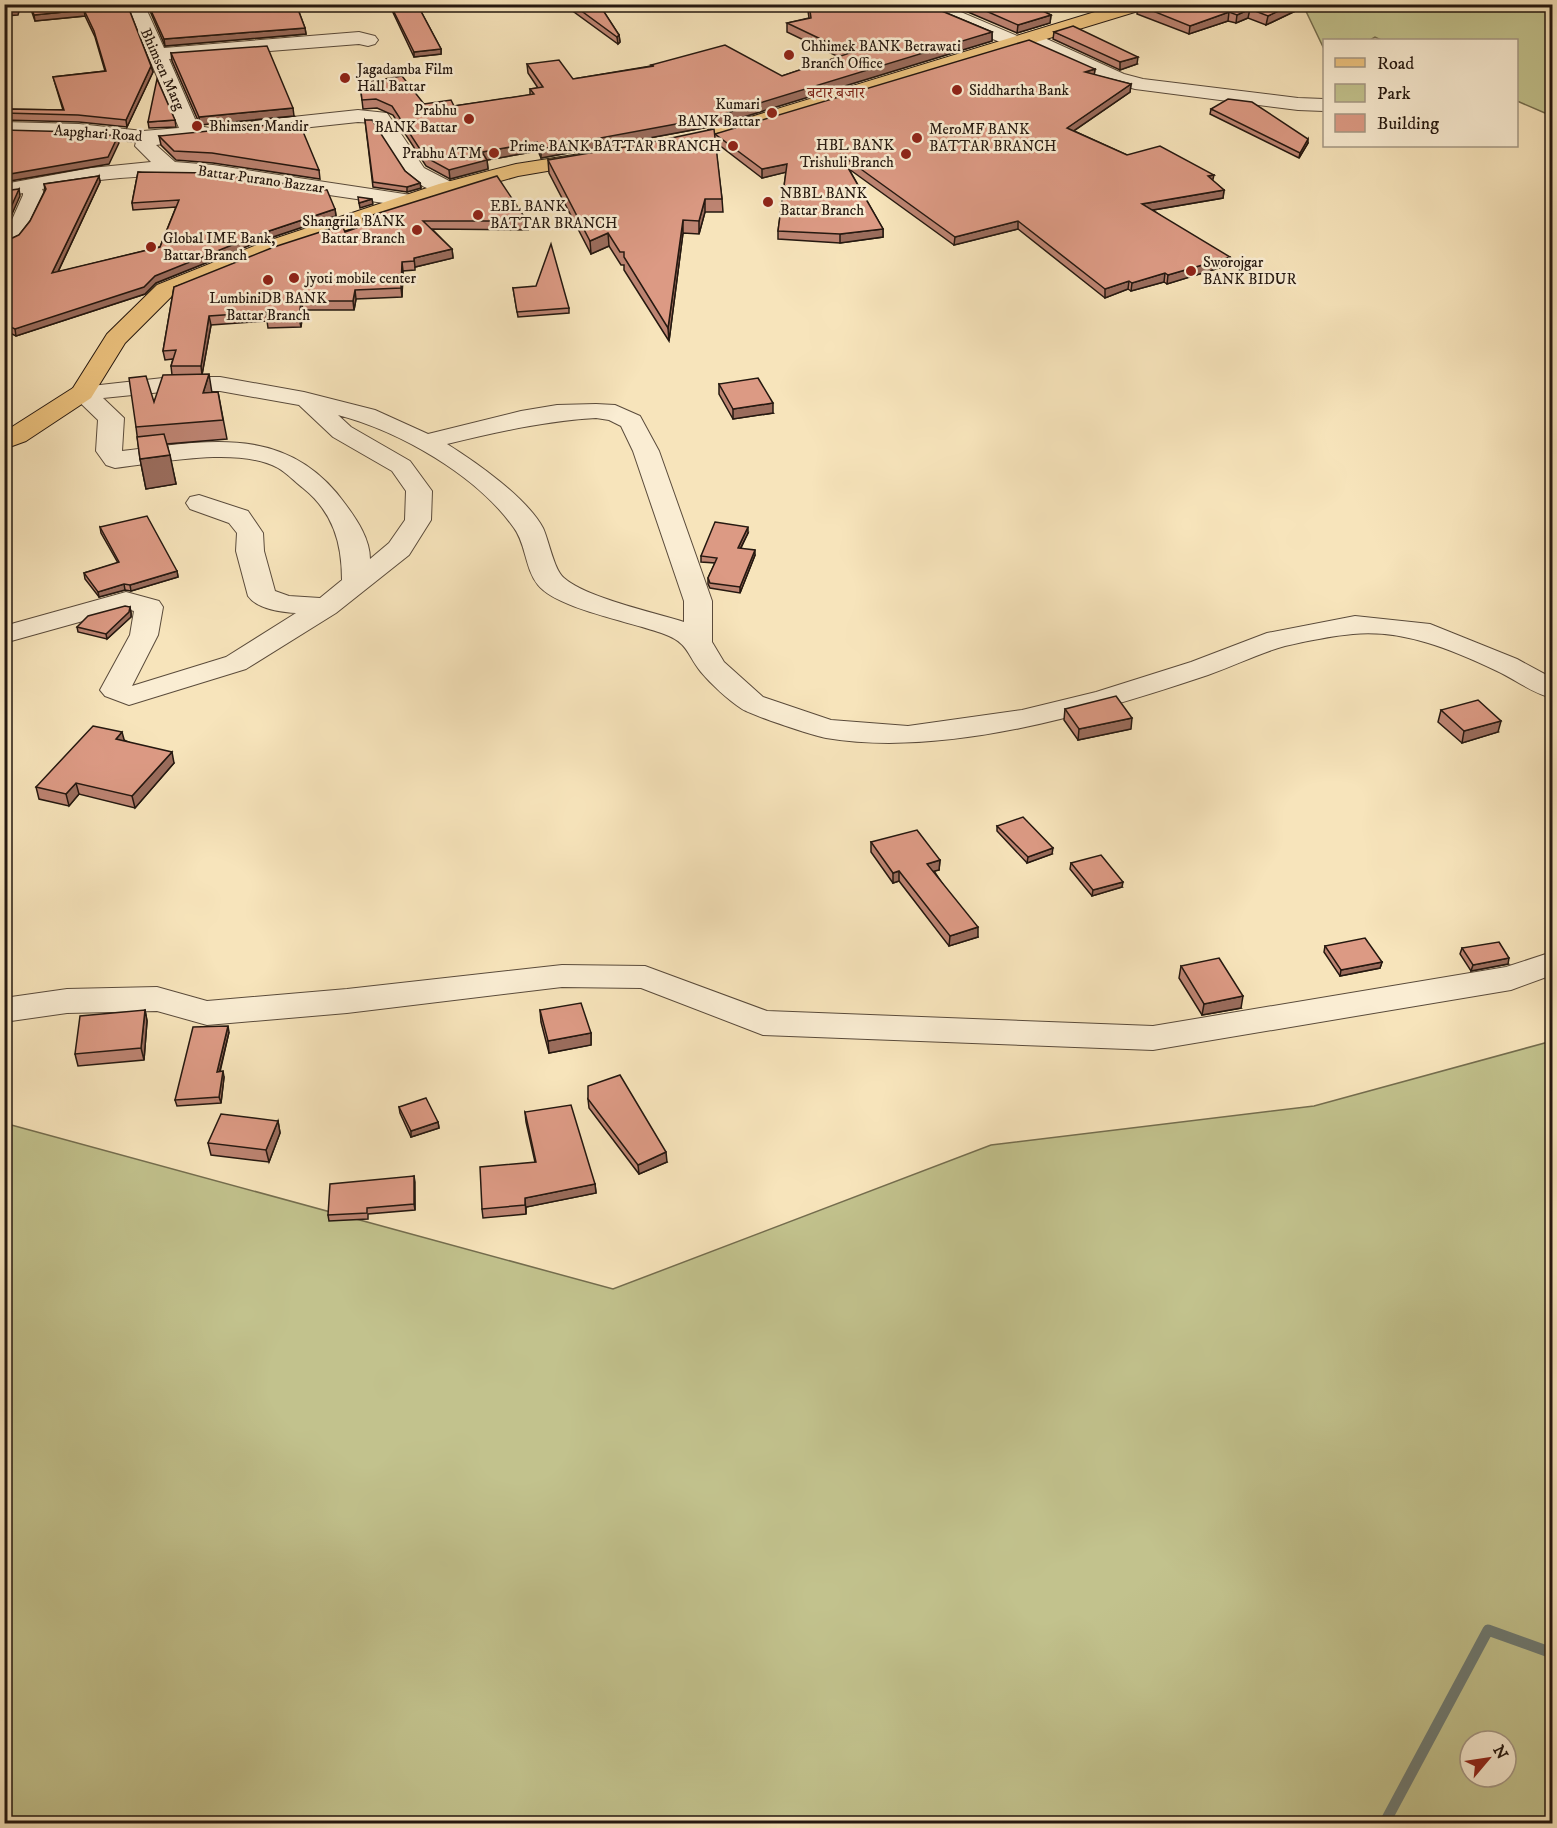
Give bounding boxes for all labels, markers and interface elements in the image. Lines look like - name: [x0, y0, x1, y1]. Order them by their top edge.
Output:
- street label: Bhimsen Marg: [136, 25, 189, 114]
- place label: Chhimek BANK Betrawati Branch Office: [801, 37, 961, 73]
- legend: [1323, 39, 1518, 147]
- marker: Chhimek BANK Betrawati Branch Office: [782, 48, 796, 62]
- text: Road: [1377, 53, 1414, 75]
- place label: Jagadamba Film Hall Battar: [355, 60, 453, 96]
- marker: Jagadamba Film Hall Battar: [338, 71, 352, 85]
- place label: Siddhartha Bank: [969, 81, 1069, 100]
- district label: बटार बजार: [806, 83, 866, 103]
- marker: Siddhartha Bank: [950, 83, 964, 97]
- text: Park: [1377, 83, 1411, 105]
- place label: Kumari BANK Battar: [677, 95, 760, 131]
- place label: Prabhu BANK Battar: [374, 101, 457, 137]
- marker: Kumari BANK Battar: [765, 106, 779, 120]
- marker: Prabhu BANK Battar: [462, 112, 476, 126]
- text: Building: [1377, 113, 1439, 135]
- place label: Bhimsen Mandir: [209, 117, 309, 136]
- marker: Bhimsen Mandir: [190, 119, 204, 133]
- place label: MeroMF BANK BATTAR BRANCH: [929, 120, 1057, 156]
- street label: Aapghari Road: [53, 121, 143, 146]
- marker: MeroMF BANK BATTAR BRANCH: [910, 131, 924, 145]
- place label: HBL BANK Trishuli Branch: [800, 136, 894, 172]
- place label: Prime BANK BATTAR BRANCH: [509, 137, 721, 156]
- marker: Prime BANK BATTAR BRANCH: [726, 139, 740, 153]
- place label: Prabhu ATM: [402, 144, 482, 163]
- marker: Prabhu ATM: [487, 146, 501, 160]
- marker: HBL BANK Trishuli Branch: [899, 147, 913, 161]
- street label: Battar Purano Bazzar: [196, 161, 326, 198]
- place label: NBBL BANK Battar Branch: [780, 184, 868, 220]
- marker: NBBL BANK Battar Branch: [761, 195, 775, 209]
- place label: EBL BANK BATTAR BRANCH: [490, 197, 618, 233]
- marker: EBL BANK BATTAR BRANCH: [471, 208, 485, 222]
- place label: Shangrila BANK Battar Branch: [302, 212, 405, 248]
- marker: Shangrila BANK Battar Branch: [410, 223, 424, 237]
- place label: Global IME Bank, Battar Branch: [163, 229, 275, 265]
- marker: Global IME Bank, Battar Branch: [144, 240, 158, 254]
- place label: Sworojgar BANK BIDUR: [1203, 253, 1296, 289]
- marker: Sworojgar BANK BIDUR: [1184, 264, 1198, 278]
- place label: jyoti mobile center: [304, 269, 417, 288]
- marker: jyoti mobile center: [287, 271, 301, 285]
- marker: LumbiniDB BANK Battar Branch: [261, 273, 275, 287]
- place label: LumbiniDB BANK Battar Branch: [209, 289, 327, 325]
- north arrow: [1458, 1729, 1518, 1789]
- text: N: [1488, 1742, 1512, 1763]

